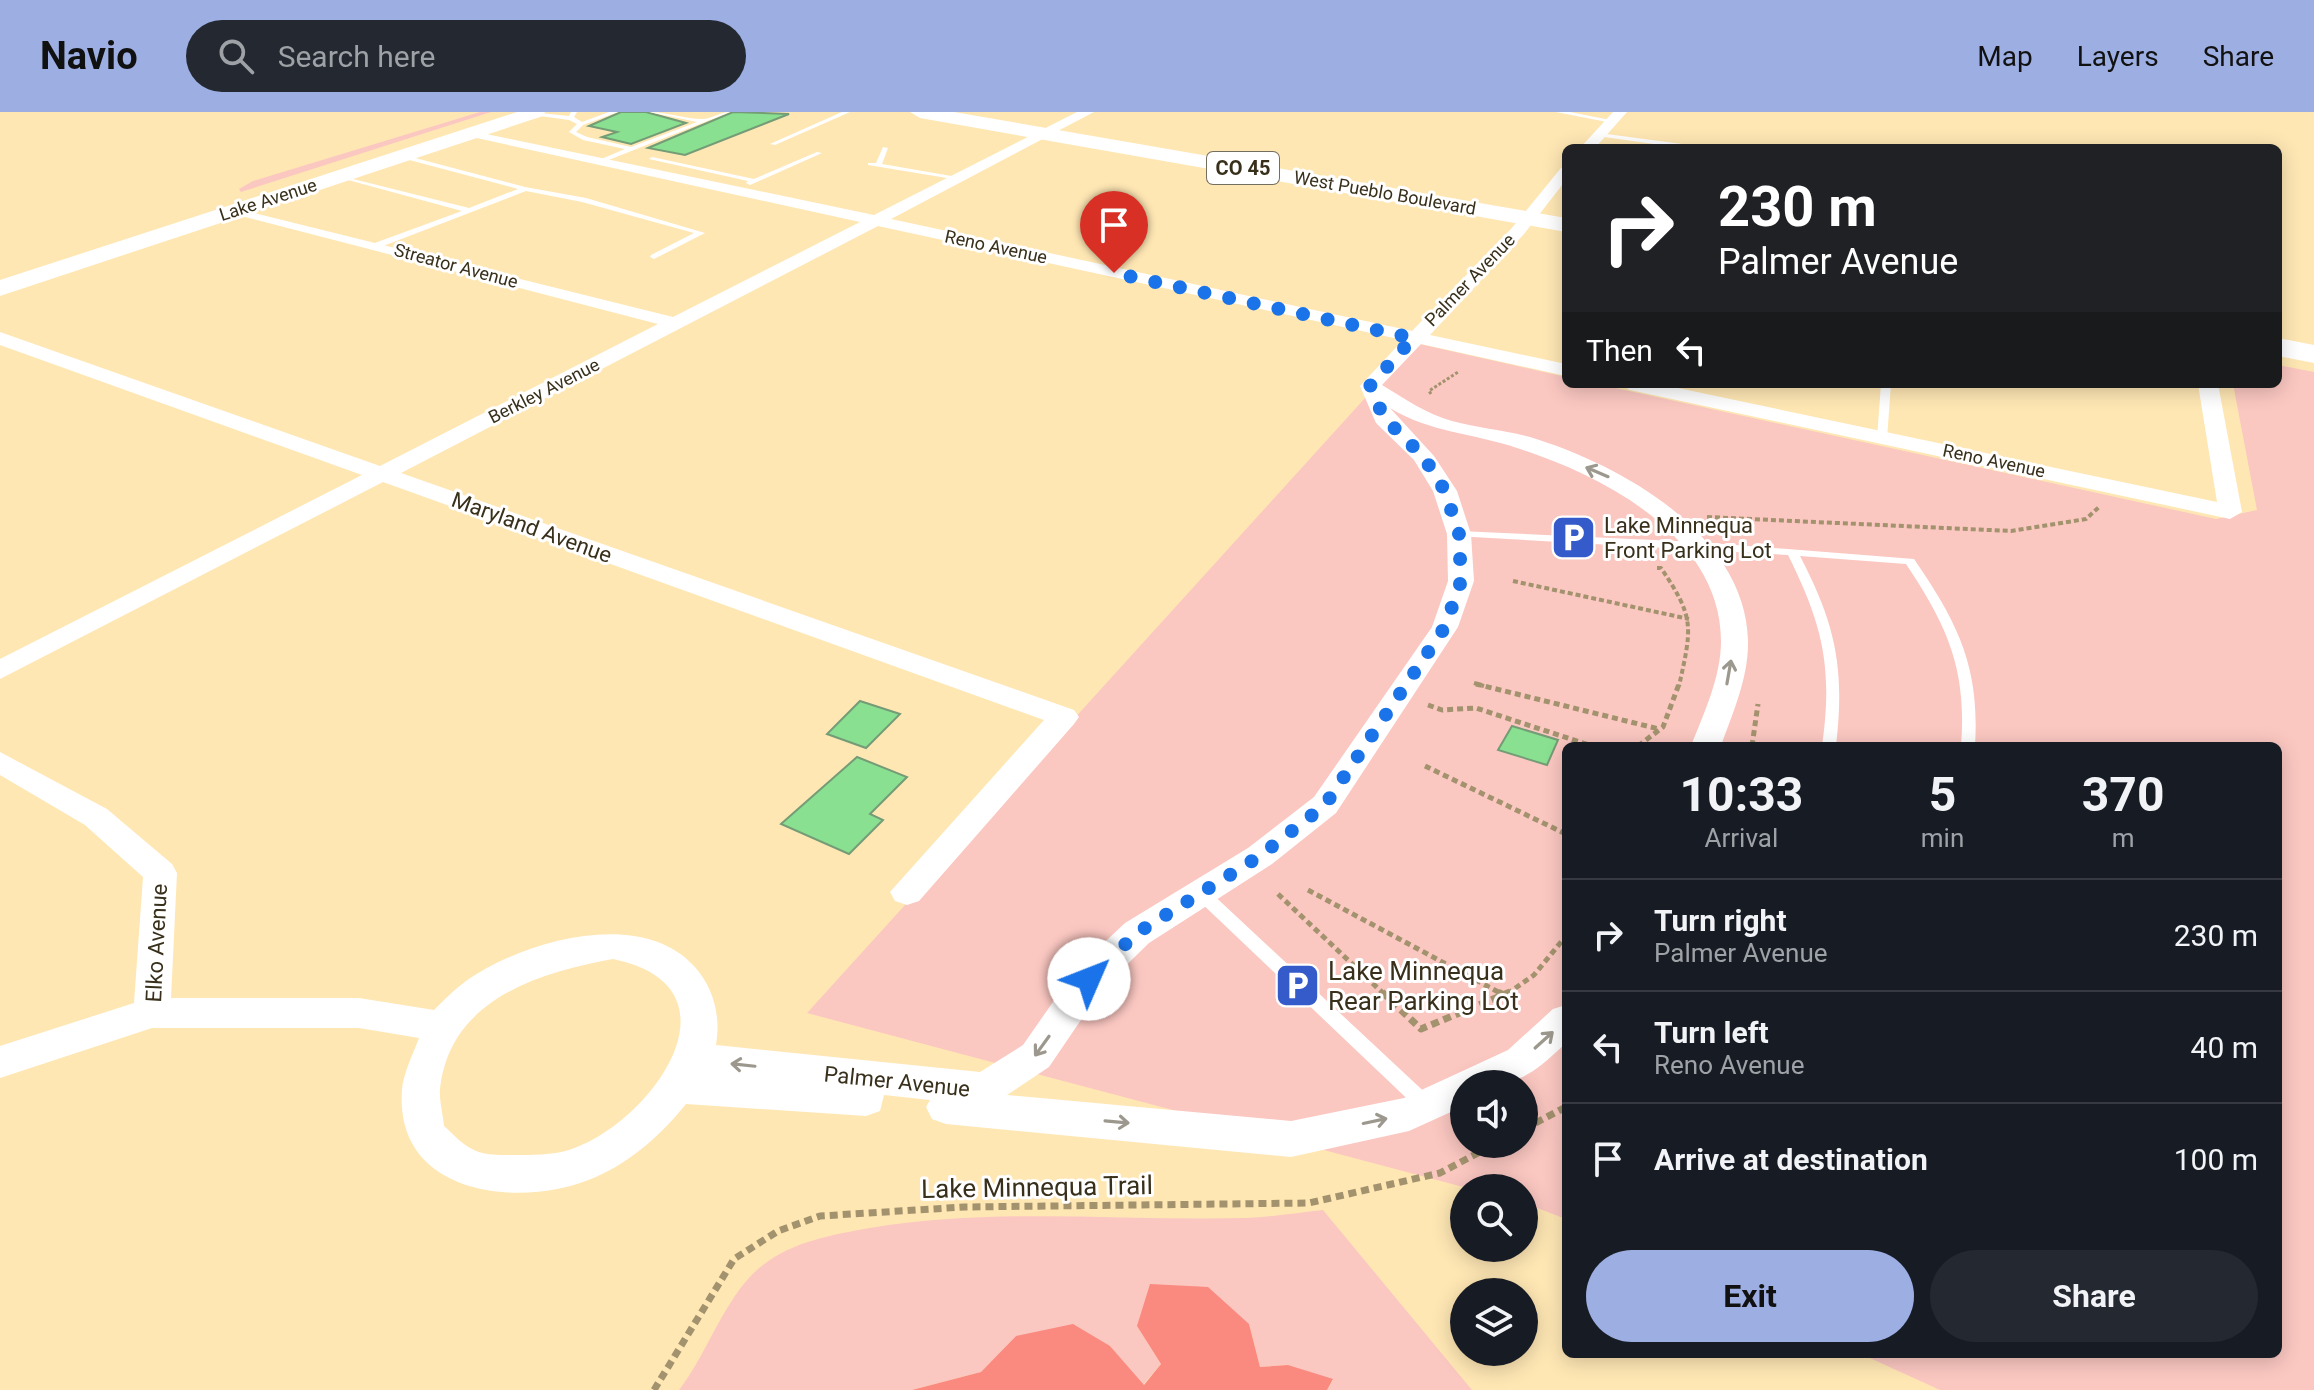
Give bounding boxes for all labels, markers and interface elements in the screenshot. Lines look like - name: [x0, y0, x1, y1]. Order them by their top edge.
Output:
- search box: [186, 20, 746, 92]
- text: Navio: [40, 34, 138, 78]
- icon: search: [214, 34, 258, 78]
- text: Search here: [278, 39, 435, 74]
- text: Map: [1977, 40, 2033, 73]
- text: Layers: [2077, 40, 2159, 73]
- text: Share: [2203, 40, 2274, 73]
- road number: CO 45: [1207, 152, 1279, 184]
- street label: West Pueblo Boulevard: [1292, 166, 1478, 219]
- street label: Lake Avenue: [216, 174, 319, 225]
- text: 230 m: [1718, 174, 1877, 240]
- icon: right: [1586, 176, 1690, 280]
- pin: [1080, 191, 1148, 273]
- icon: arrive: [1092, 203, 1136, 247]
- street label: Reno Avenue: [943, 225, 1049, 268]
- street label: Palmer Avenue: [1420, 229, 1519, 330]
- street label: Streator Avenue: [392, 239, 520, 292]
- text: Palmer Avenue: [1718, 241, 1958, 283]
- icon: left: [1669, 328, 1713, 372]
- text: Then: [1586, 333, 1653, 368]
- street label: Berkley Avenue: [485, 354, 603, 428]
- street label: Reno Avenue: [1941, 439, 2047, 482]
- one-way arrow: [1586, 463, 1610, 478]
- street label: Maryland Avenue: [448, 487, 615, 568]
- place label: Lake Minnequa Front Parking Lot: [1604, 513, 1772, 563]
- parking icon: Lake Minnequa Front Parking Lot: [1549, 514, 1597, 562]
- one-way arrow: [1722, 659, 1737, 685]
- text: 10:33: [1680, 766, 1803, 823]
- text: 5: [1929, 766, 1956, 823]
- text: 370: [2082, 766, 2164, 823]
- text: Arrival: [1705, 823, 1778, 853]
- text: min: [1921, 823, 1964, 853]
- text: m: [2112, 823, 2135, 853]
- street label: Elko Avenue: [141, 883, 172, 1003]
- text: Turn right: [1654, 903, 1787, 938]
- icon: right: [1586, 913, 1630, 957]
- text: 230 m: [2174, 918, 2258, 953]
- position arrow: [1047, 937, 1131, 1021]
- text: Palmer Avenue: [1654, 938, 1828, 968]
- place label: Lake Minnequa Rear Parking Lot: [1328, 956, 1519, 1016]
- parking icon: Lake Minnequa Rear Parking Lot: [1273, 962, 1321, 1010]
- text: Turn left: [1654, 1015, 1769, 1050]
- icon: left: [1586, 1025, 1630, 1069]
- one-way arrow: [1534, 1030, 1554, 1049]
- text: 40 m: [2191, 1030, 2258, 1065]
- one-way arrow: [1034, 1035, 1051, 1056]
- text: Reno Avenue: [1654, 1050, 1804, 1080]
- one-way arrow: [730, 1057, 757, 1072]
- street label: Palmer Avenue: [823, 1061, 971, 1102]
- map controls: [1450, 1070, 1538, 1366]
- button: sound: [1450, 1070, 1538, 1158]
- one-way arrow: [1361, 1113, 1387, 1128]
- one-way arrow: [1103, 1115, 1130, 1130]
- icon: arrive: [1586, 1137, 1630, 1181]
- text: Arrive at destination: [1654, 1142, 1928, 1177]
- text: 100 m: [2174, 1142, 2258, 1177]
- street label: Lake Minnequa Trail: [921, 1170, 1153, 1204]
- button: search: [1450, 1174, 1538, 1262]
- button: Exit: [1586, 1250, 1914, 1342]
- button: Share: [1930, 1250, 2258, 1342]
- button: layers: [1450, 1278, 1538, 1366]

